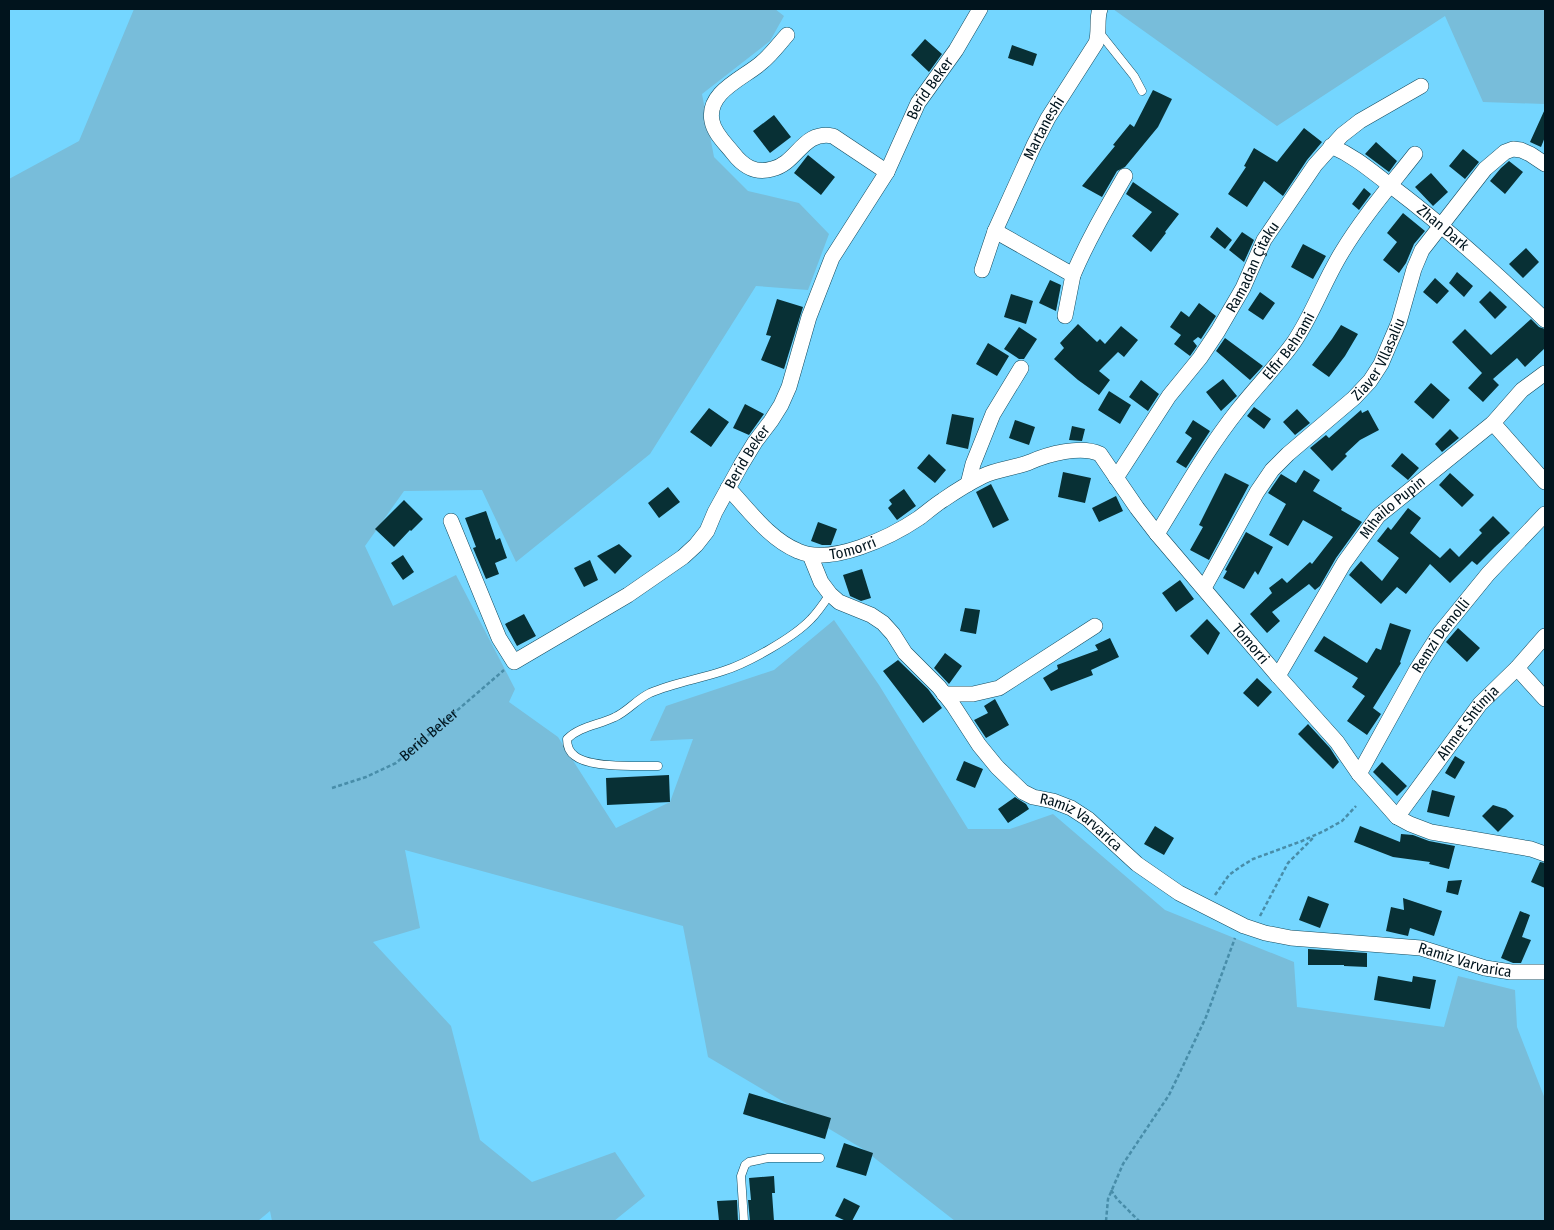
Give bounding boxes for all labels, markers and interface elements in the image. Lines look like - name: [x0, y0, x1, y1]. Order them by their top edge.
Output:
- street label: Berid Beker: [903, 53, 957, 122]
- street label: Martaneshi: [1020, 93, 1068, 162]
- street label: Zhan Dark: [1414, 201, 1473, 254]
- street label: Ramadan Çitaku: [1222, 218, 1283, 316]
- street label: Elfir Behrami: [1259, 309, 1318, 383]
- street label: Ziaver Vllasaliu: [1348, 315, 1409, 404]
- street label: Berid Beker: [721, 421, 774, 492]
- street label: Mihailo Pupin: [1356, 472, 1429, 542]
- street label: Tomorri: [828, 533, 879, 564]
- street label: Remzi Demolli: [1408, 595, 1474, 676]
- street label: Tomorri: [1228, 620, 1273, 668]
- street label: Ahmet Shtimja: [1433, 682, 1503, 763]
- street label: Berid Beker: [396, 704, 462, 765]
- street label: Ramiz Varvarica: [1038, 790, 1126, 855]
- street label: Ramiz Varvarica: [1416, 939, 1513, 981]

